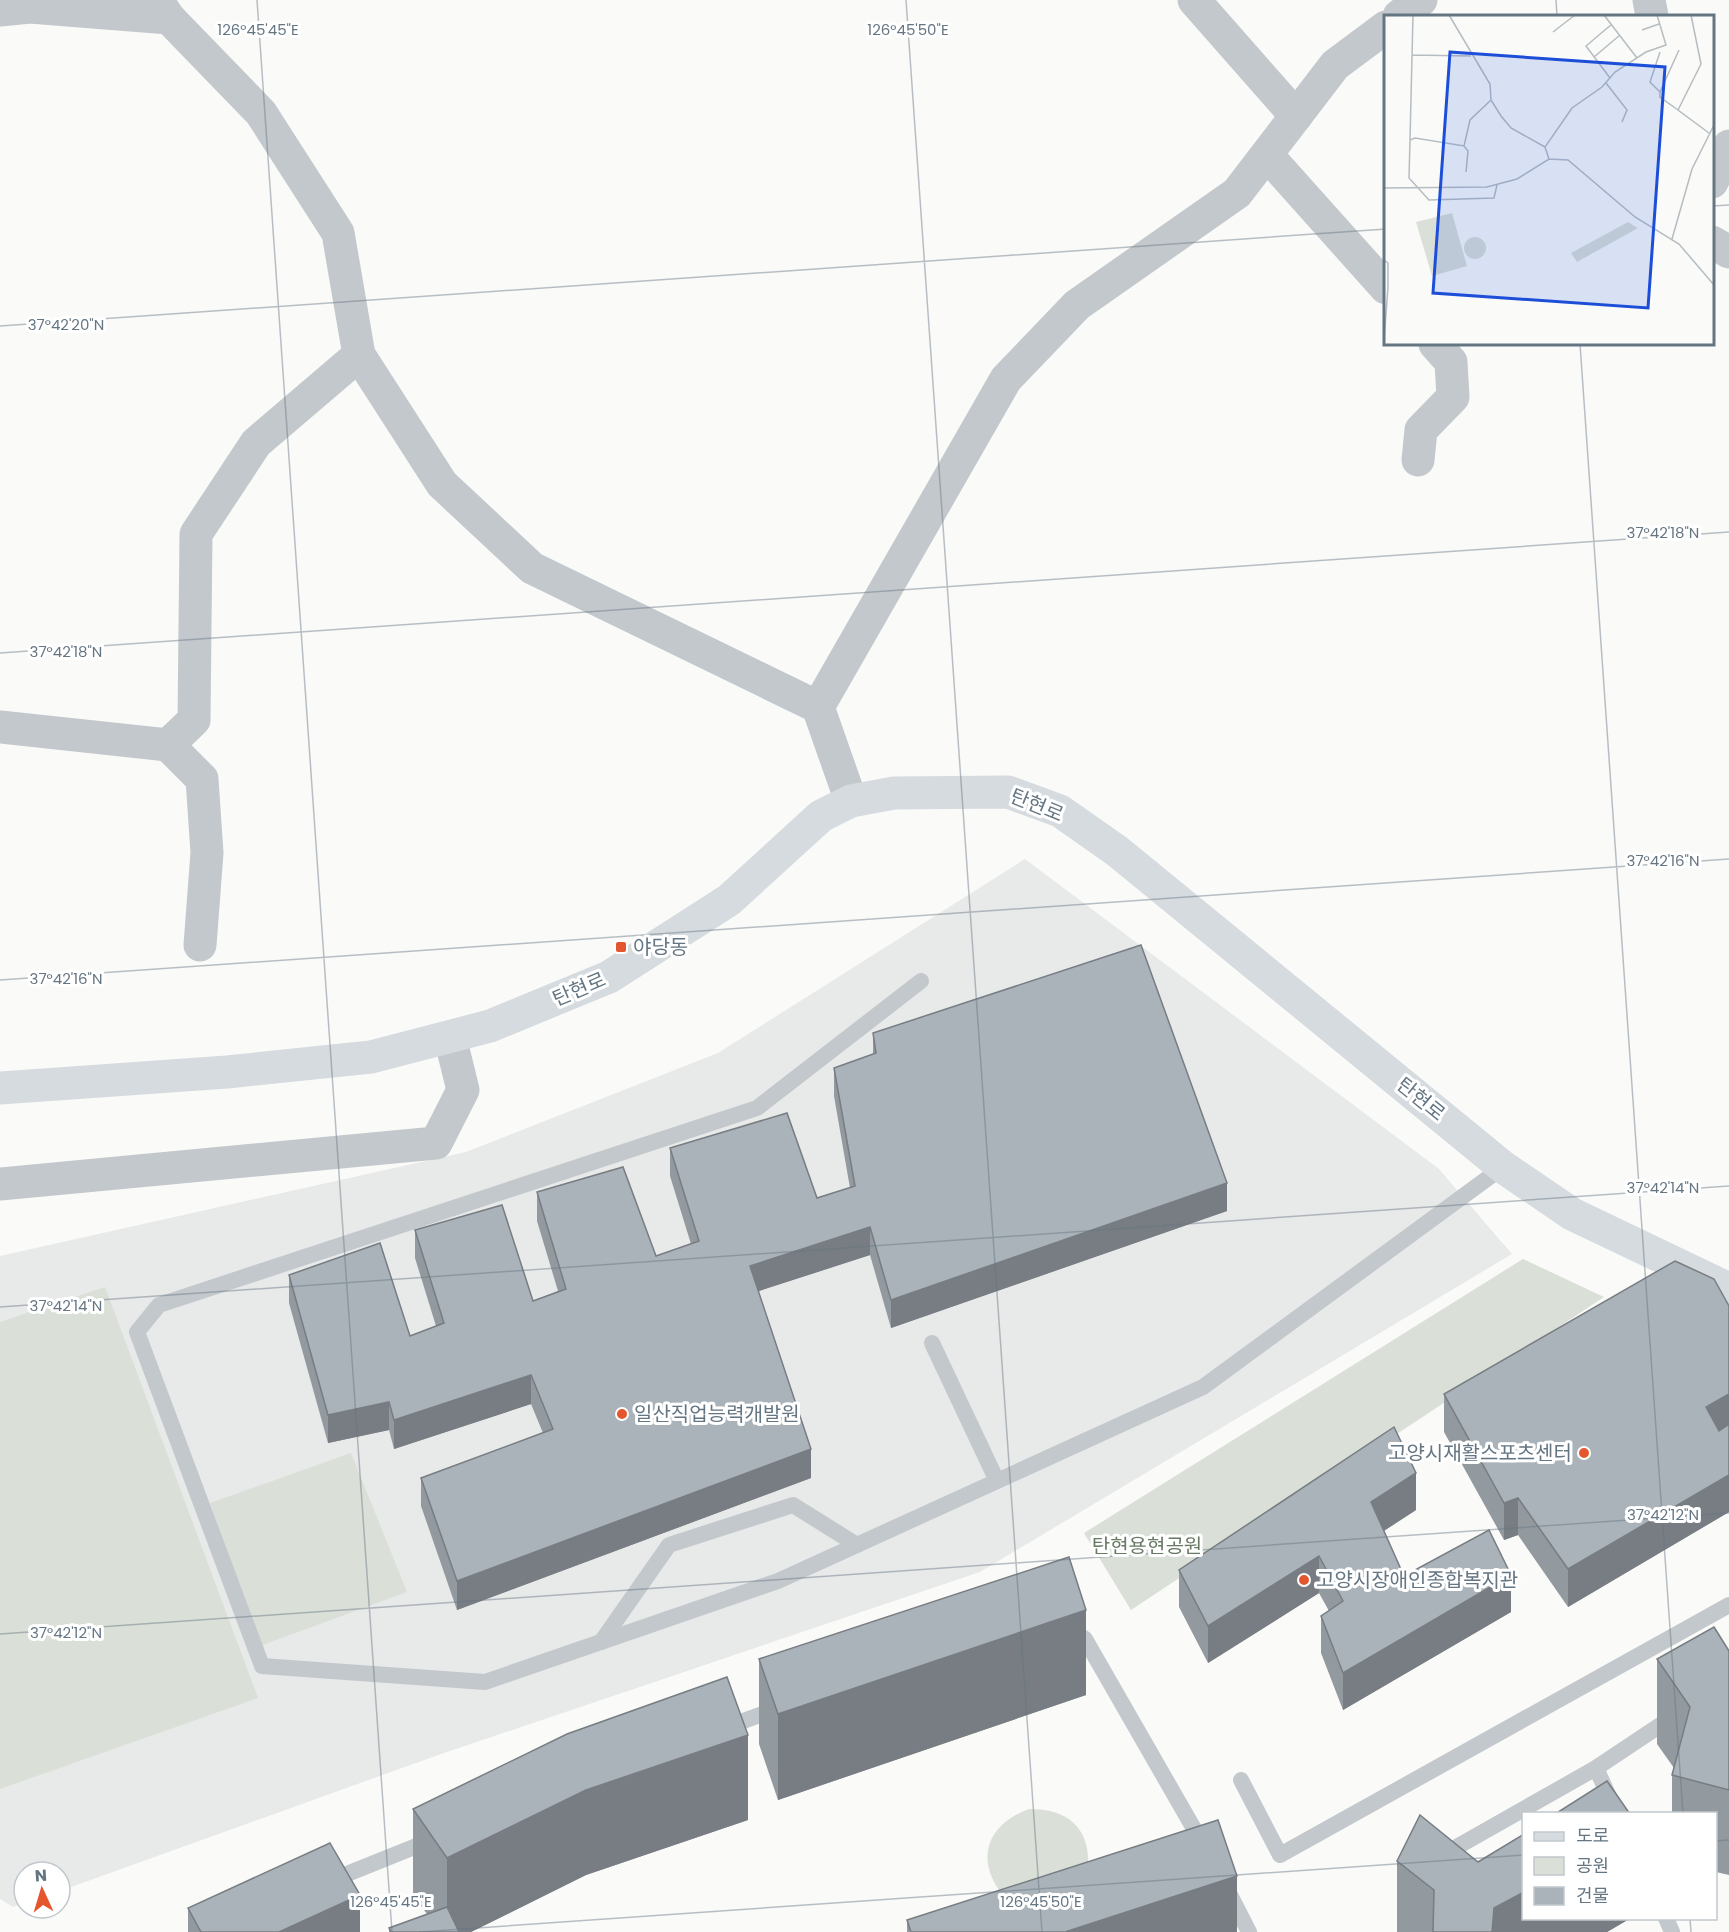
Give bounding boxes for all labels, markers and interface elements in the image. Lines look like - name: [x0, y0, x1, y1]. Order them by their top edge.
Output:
- inset map: [1384, 15, 1714, 345]
- text: 126°45'45"E: [217, 19, 299, 40]
- text: 126°45'50"E: [867, 19, 949, 40]
- text: 37°42'20"N: [28, 314, 104, 335]
- text: 37°42'18"N: [1627, 522, 1699, 543]
- text: 37°42'18"N: [30, 641, 102, 662]
- street label: 탄현로: [1006, 782, 1068, 828]
- text: 37°42'16"N: [1627, 850, 1699, 871]
- place label: 야당동: [633, 933, 688, 961]
- marker: 야당동: [614, 940, 628, 954]
- street label: 탄현로: [548, 965, 610, 1013]
- text: 37°42'16"N: [30, 968, 102, 989]
- street label: 탄현로: [1391, 1071, 1451, 1127]
- text: 37°42'14"N: [1627, 1177, 1699, 1198]
- text: 37°42'14"N: [30, 1295, 102, 1316]
- place label: 일산직업능력개발원: [634, 1400, 800, 1428]
- marker: 일산직업능력개발원: [615, 1407, 629, 1421]
- place label: 고양시재활스포츠센터: [1388, 1439, 1572, 1467]
- marker: 고양시재활스포츠센터: [1577, 1446, 1591, 1460]
- text: 37°42'12"N: [1627, 1504, 1699, 1525]
- park label: 탄현용현공원: [1092, 1532, 1202, 1560]
- place label: 고양시장애인종합복지관: [1316, 1566, 1518, 1594]
- marker: 고양시장애인종합복지관: [1297, 1573, 1311, 1587]
- text: 37°42'12"N: [30, 1622, 102, 1643]
- legend: [1522, 1812, 1717, 1920]
- text: 도로: [1576, 1823, 1609, 1848]
- text: 공원: [1576, 1853, 1609, 1878]
- north arrow: [12, 1860, 72, 1920]
- text: N: [34, 1864, 48, 1887]
- text: 건물: [1576, 1883, 1609, 1908]
- text: 126°45'45"E: [350, 1891, 432, 1912]
- text: 126°45'50"E: [1000, 1891, 1082, 1912]

